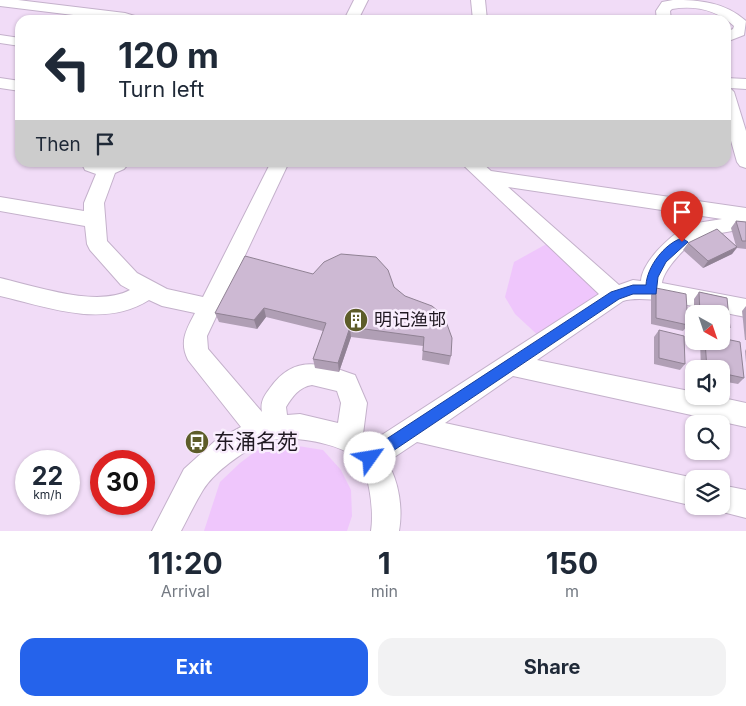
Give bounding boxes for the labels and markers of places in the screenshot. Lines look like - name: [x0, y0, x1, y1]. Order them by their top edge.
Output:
- pin: [661, 191, 703, 242]
- building icon: 明记渔邨: [343, 307, 369, 333]
- place label: 明记渔邨: [374, 309, 446, 330]
- bus stop icon: 东涌名苑: [184, 429, 210, 455]
- place label: 东涌名苑: [214, 429, 298, 454]

